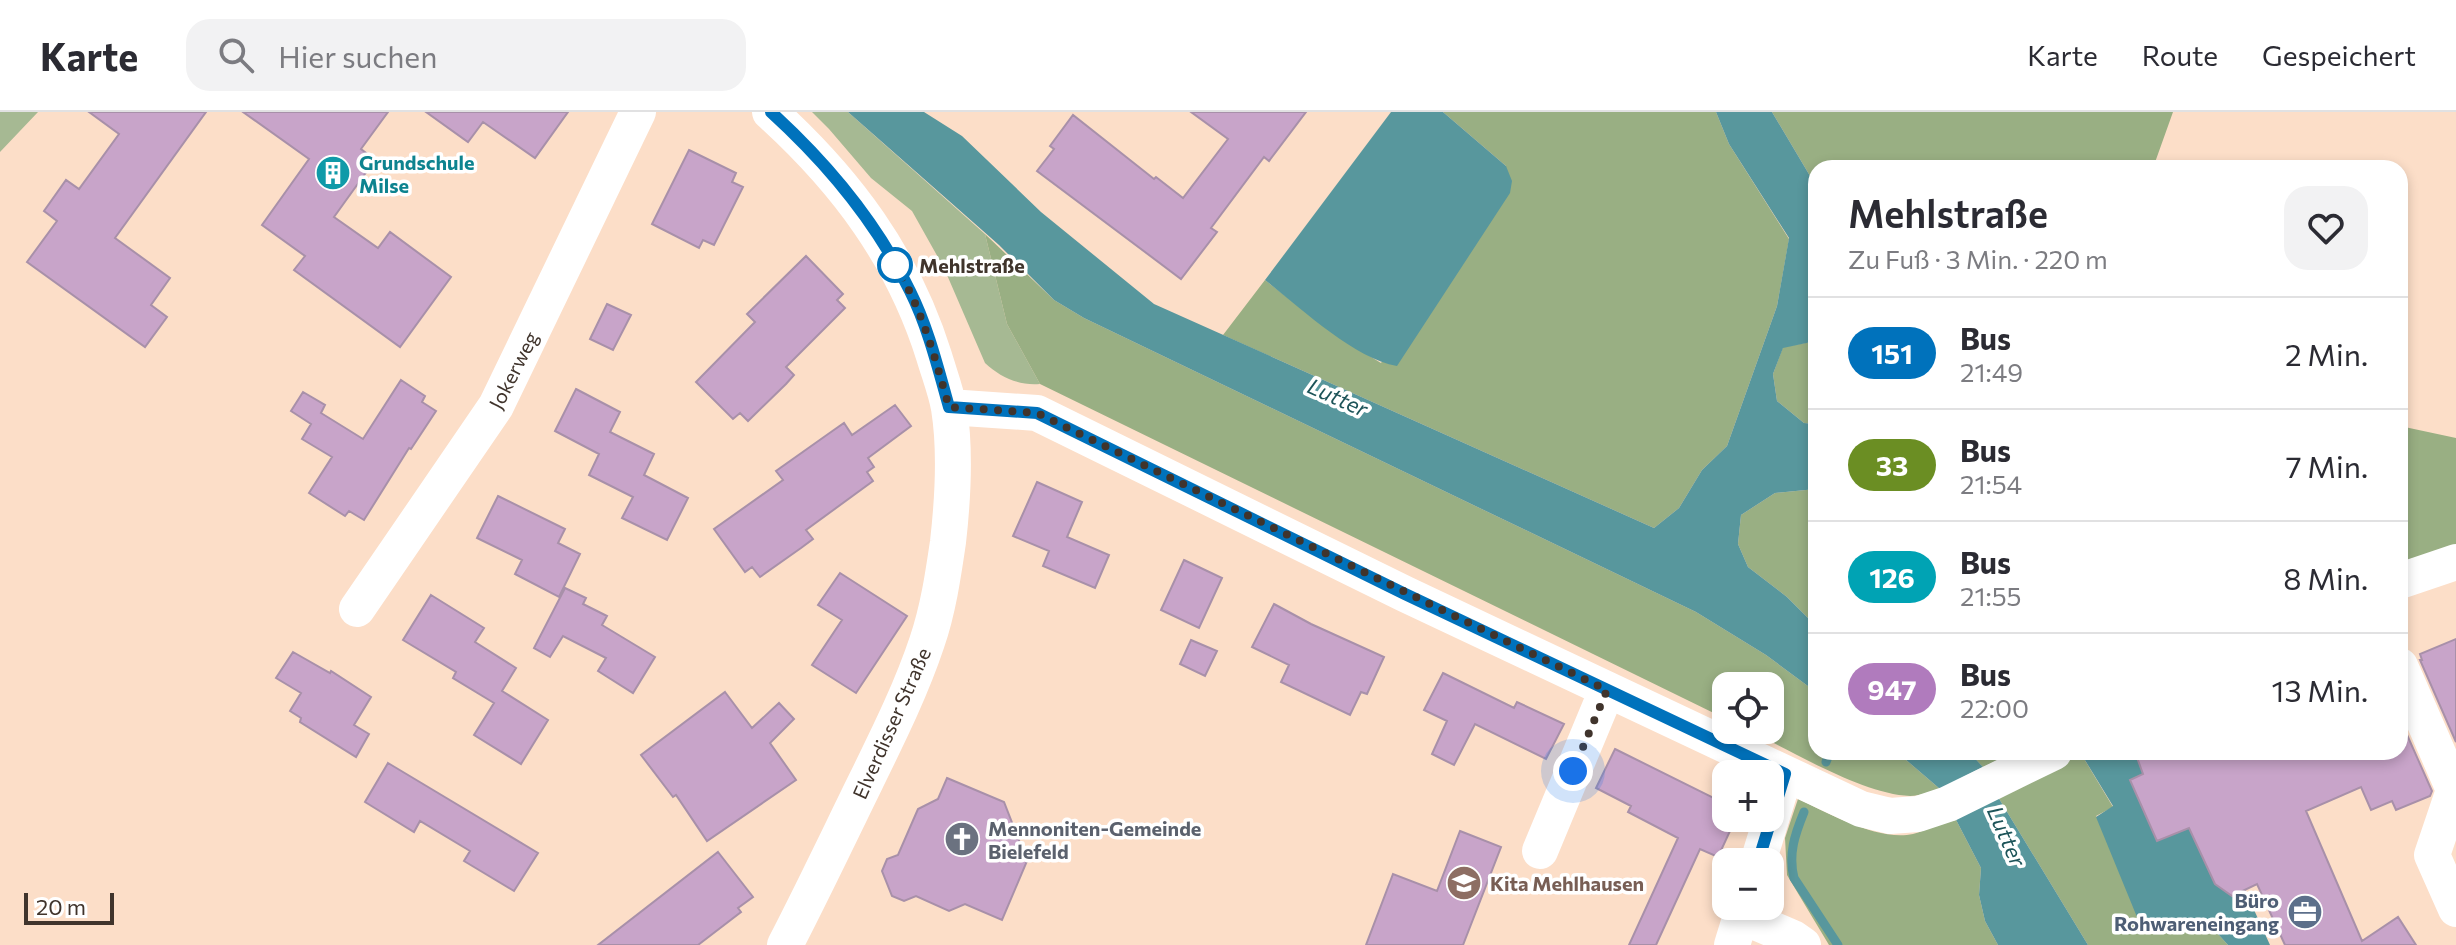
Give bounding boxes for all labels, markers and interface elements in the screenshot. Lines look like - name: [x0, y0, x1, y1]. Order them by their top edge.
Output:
- search box: [186, 19, 746, 91]
- text: Karte: [40, 32, 138, 79]
- icon: search: [214, 33, 258, 77]
- text: Hier suchen: [278, 37, 437, 74]
- text: Karte: [2027, 38, 2098, 72]
- text: Route: [2142, 38, 2218, 72]
- text: Gespeichert: [2262, 38, 2416, 72]
- place label: Grundschule Milse: [359, 150, 474, 197]
- building icon: Grundschule Milse: [314, 154, 352, 192]
- button: heart: [2284, 186, 2368, 270]
- text: Mehlstraße: [1848, 189, 2048, 236]
- text: Zu Fuß · 3 Min. · 220 m: [1848, 243, 2108, 274]
- marker: Mehlstraße: [878, 248, 912, 282]
- place label: Mehlstraße: [919, 253, 1025, 277]
- text: Bus: [1960, 319, 2011, 356]
- street label: Jokerweg: [483, 327, 543, 413]
- text: 2 Min.: [2285, 335, 2368, 372]
- text: 151: [1871, 336, 1913, 370]
- text: 21:49: [1960, 356, 2023, 387]
- water label: Lutter: [1304, 372, 1373, 423]
- text: Bus: [1960, 431, 2011, 468]
- text: 7 Min.: [2286, 447, 2368, 484]
- text: 33: [1876, 448, 1908, 482]
- text: 21:54: [1960, 468, 2022, 499]
- text: Bus: [1960, 543, 2011, 580]
- text: 8 Min.: [2283, 559, 2368, 596]
- text: 126: [1869, 560, 1915, 594]
- text: 21:55: [1960, 580, 2022, 611]
- street label: Elverdisser Straße: [847, 644, 935, 802]
- text: Bus: [1960, 655, 2011, 692]
- text: 13 Min.: [2272, 671, 2368, 708]
- map controls: [1712, 672, 1784, 920]
- button: locate: [1712, 672, 1784, 744]
- text: 947: [1867, 672, 1917, 706]
- text: 22:00: [1960, 692, 2029, 723]
- your location: [1553, 751, 1593, 791]
- button: +: [1712, 760, 1784, 832]
- water label: Lutter: [1982, 802, 2033, 871]
- place label: Mennoniten-Gemeinde Bielefeld: [988, 816, 1201, 863]
- church icon: Mennoniten-Gemeinde Bielefeld: [943, 820, 981, 858]
- button: −: [1712, 848, 1784, 920]
- school or university icon: Kita Mehlhausen: [1445, 864, 1483, 902]
- place label: Kita Mehlhausen: [1490, 871, 1644, 895]
- place label: Büro Rohwareneingang: [2114, 888, 2279, 935]
- scale bar: [24, 889, 114, 925]
- text: 20 m: [36, 893, 86, 920]
- office icon: Büro Rohwareneingang: [2286, 893, 2324, 931]

